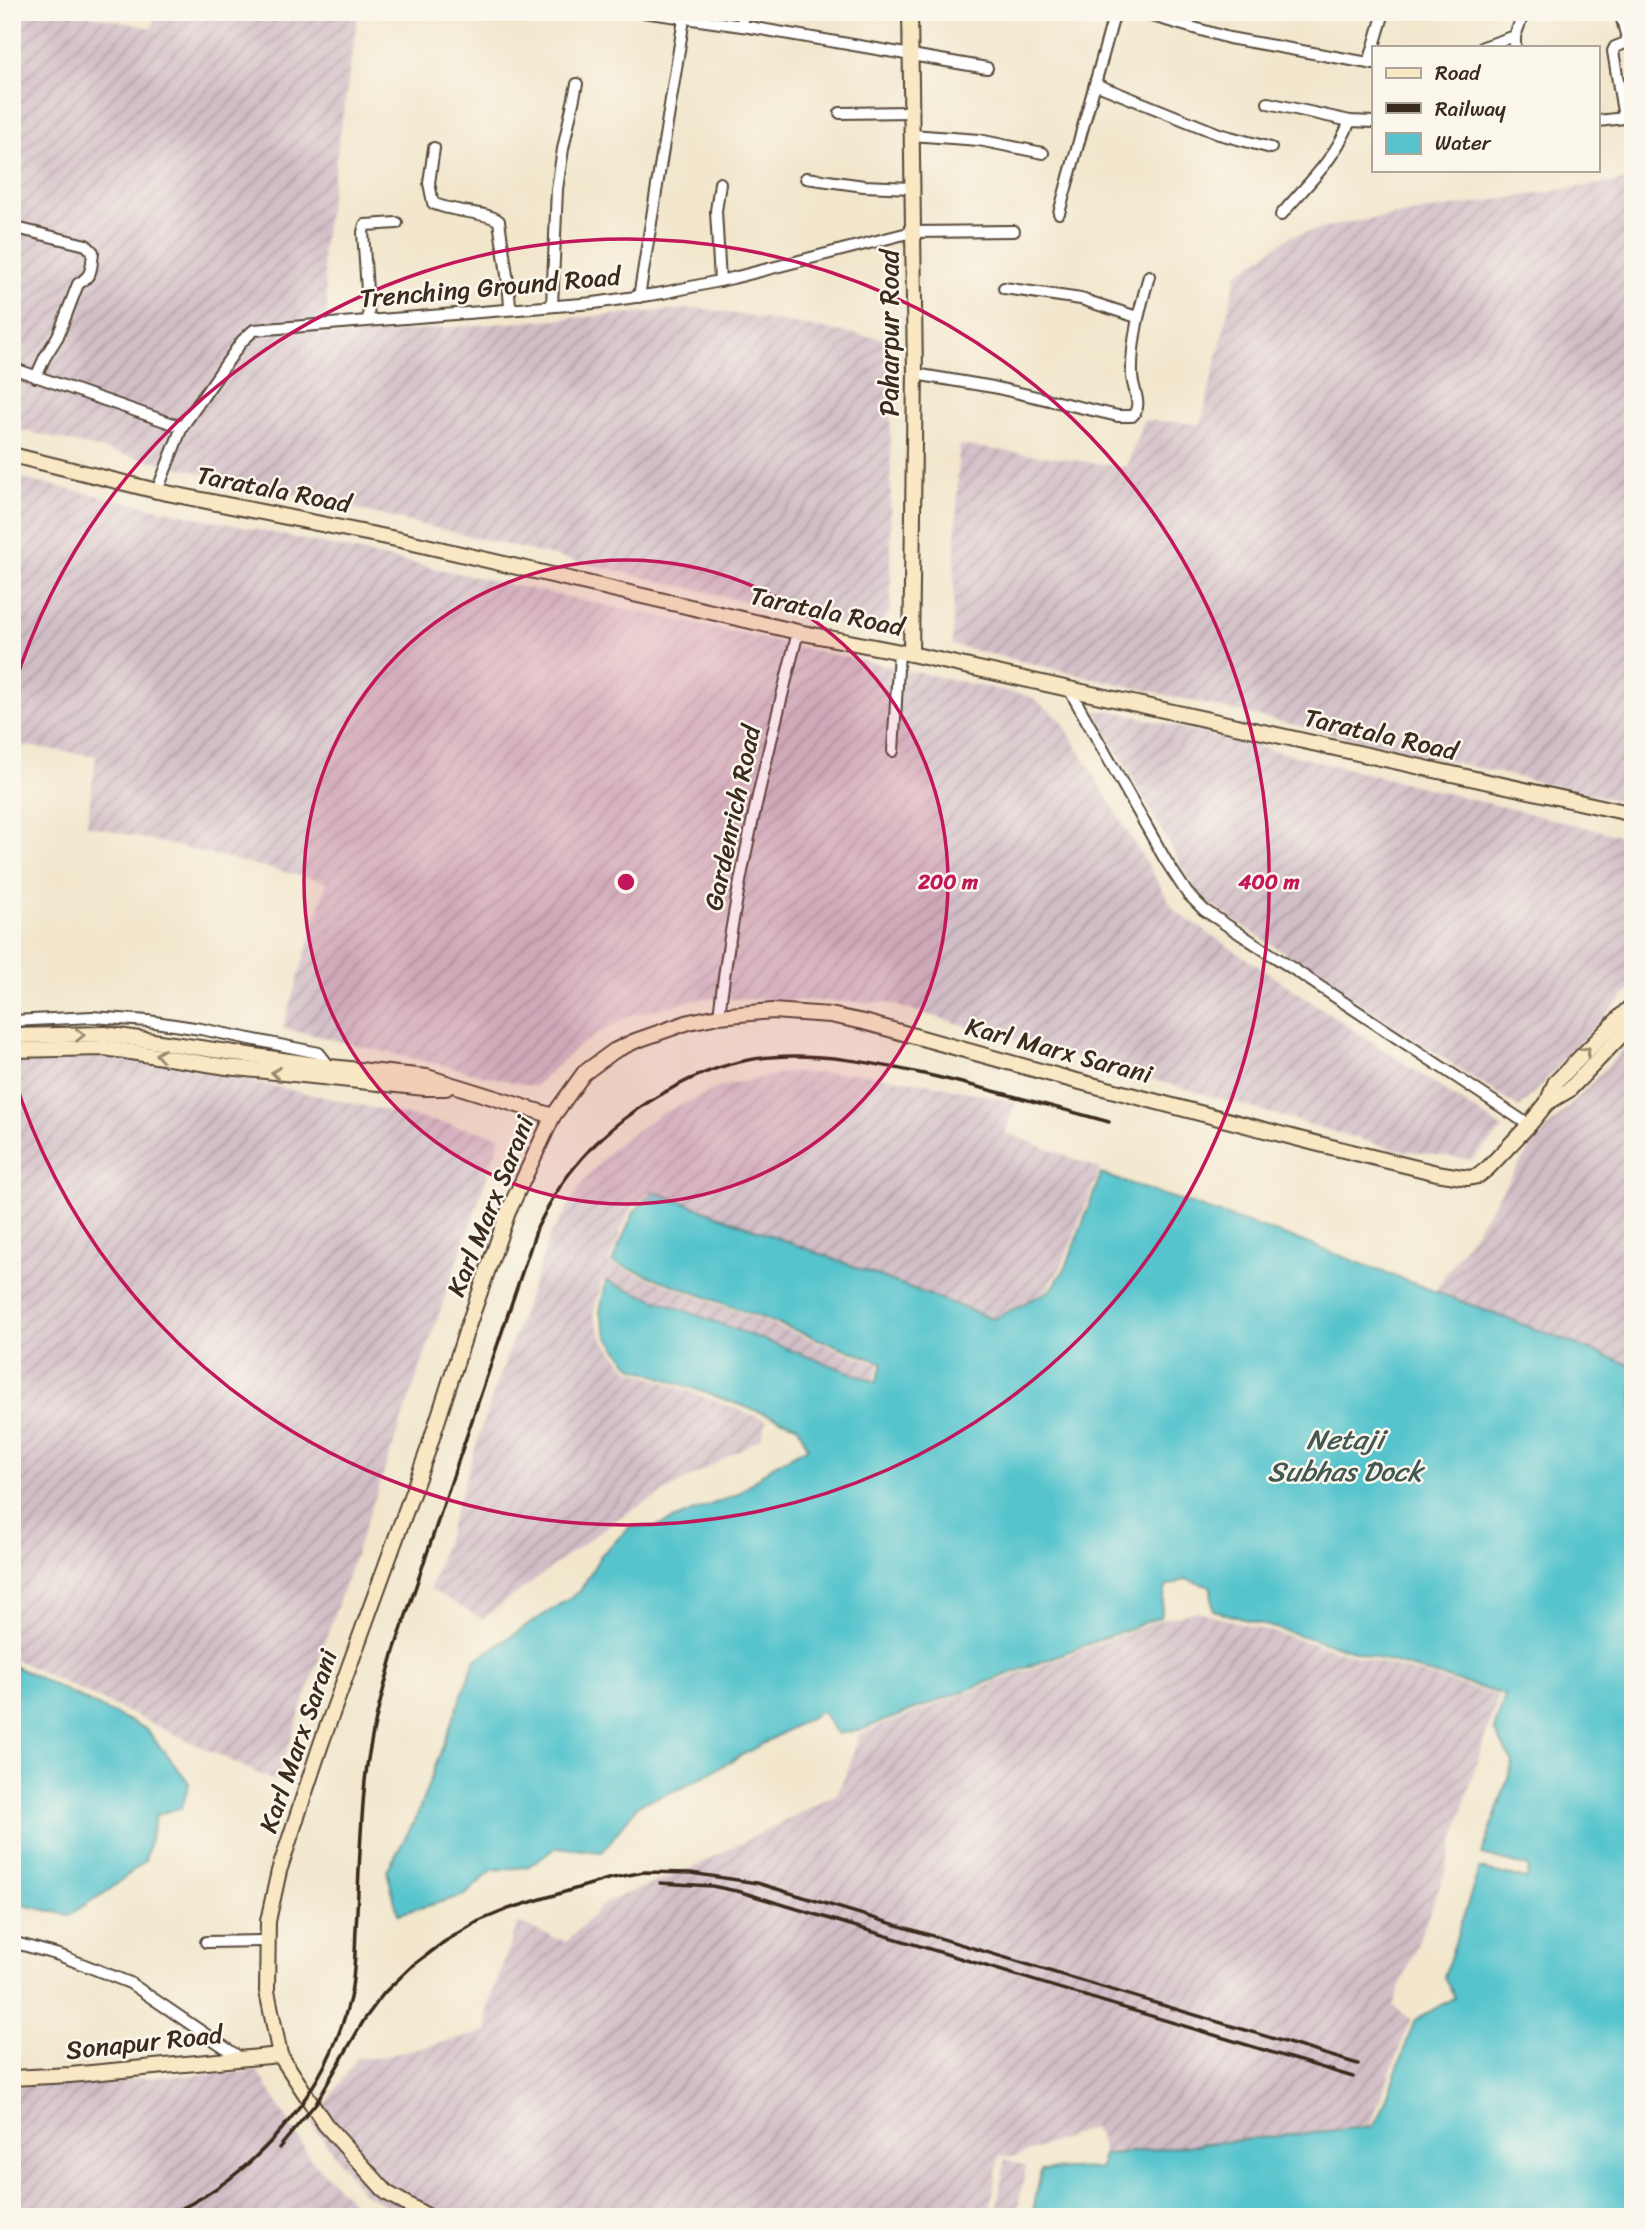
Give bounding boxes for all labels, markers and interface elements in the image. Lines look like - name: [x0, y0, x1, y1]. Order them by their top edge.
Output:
- legend: [1372, 46, 1600, 172]
- text: Road: [1435, 54, 1482, 92]
- text: Railway: [1435, 90, 1506, 128]
- text: Water: [1435, 124, 1492, 162]
- street label: Paharpur Road: [866, 247, 912, 417]
- street label: Trenching Ground Road: [358, 252, 625, 321]
- street label: Taratala Road: [193, 452, 357, 527]
- street label: Taratala Road: [746, 572, 910, 650]
- street label: Taratala Road: [1300, 694, 1465, 775]
- street label: Gardenrich Road: [690, 719, 775, 915]
- text: 200 m: [917, 863, 979, 901]
- text: 400 m: [1237, 863, 1300, 901]
- centre of rings: [614, 870, 638, 894]
- street label: Karl Marx Sarani: [960, 1003, 1158, 1097]
- one-way arrow: [75, 1027, 86, 1042]
- one-way arrow: [1578, 1046, 1591, 1059]
- one-way arrow: [154, 1048, 166, 1063]
- one-way arrow: [270, 1065, 282, 1080]
- street label: Karl Marx Sarani: [433, 1108, 548, 1303]
- water label: Netaji Subhas Dock: [1268, 1415, 1426, 1496]
- street label: Karl Marx Sarani: [245, 1642, 351, 1839]
- street label: Sonapur Road: [63, 2011, 227, 2073]

